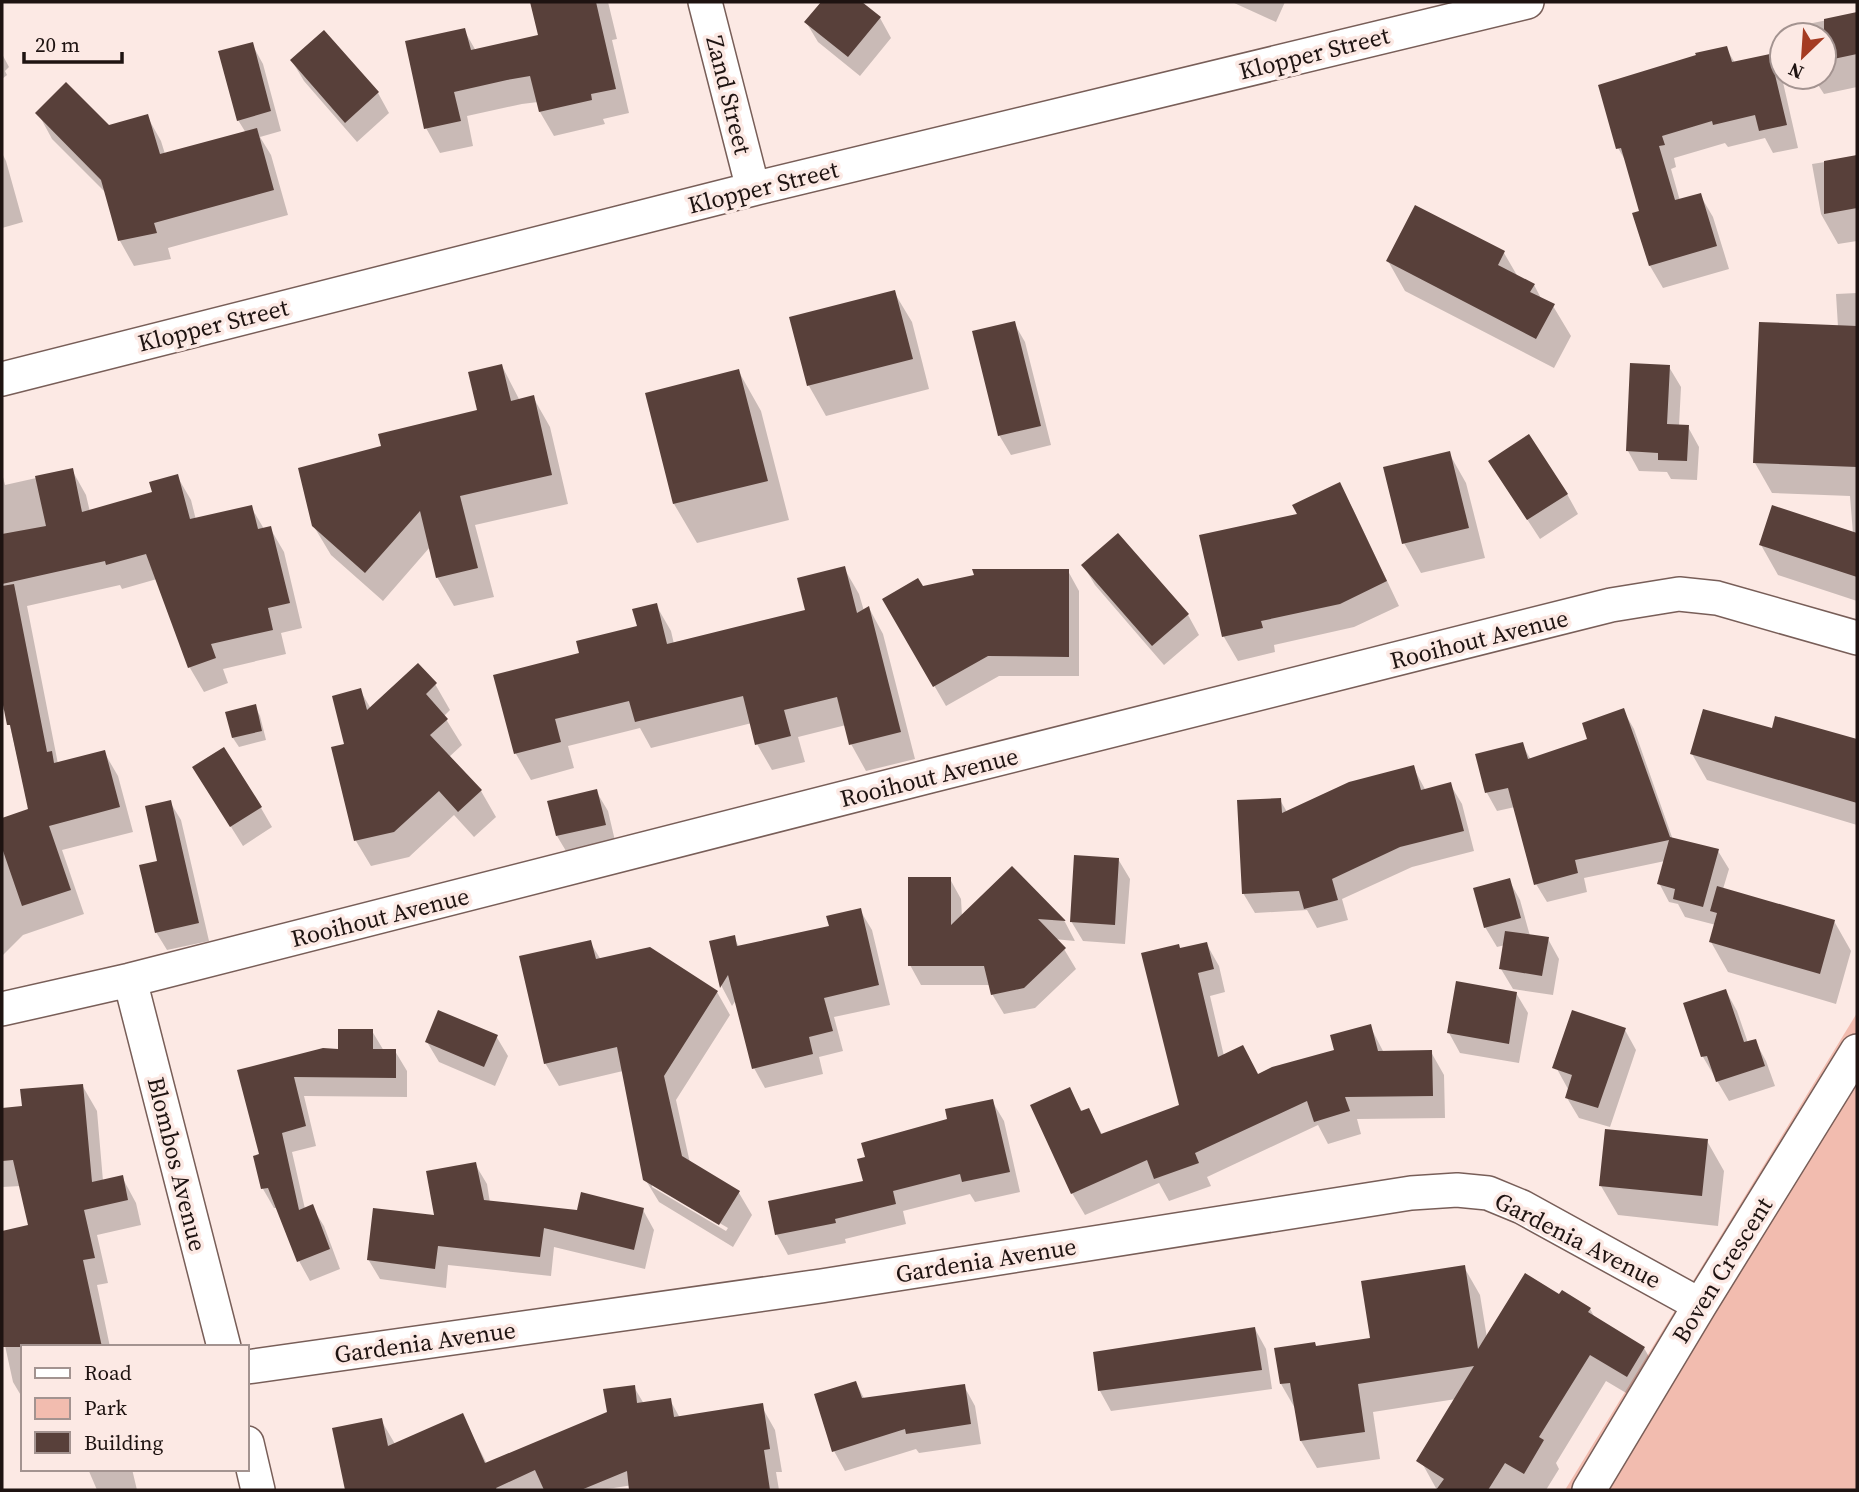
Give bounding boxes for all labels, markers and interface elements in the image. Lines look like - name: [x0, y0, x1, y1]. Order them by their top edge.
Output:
- street label: Klopper Street: [1235, 18, 1393, 88]
- scale bar: [24, 21, 122, 65]
- north arrow: [1768, 21, 1838, 91]
- text: 20 m: [35, 30, 80, 59]
- street label: Zand Street: [698, 32, 760, 158]
- text: N: [1784, 57, 1808, 86]
- street label: Klopper Street: [684, 152, 842, 222]
- street label: Klopper Street: [134, 290, 292, 360]
- street label: Rooihout Avenue: [1386, 601, 1572, 677]
- street label: Rooihout Avenue: [836, 739, 1022, 815]
- street label: Rooihout Avenue: [287, 879, 473, 955]
- street label: Blombos Avenue: [139, 1073, 215, 1255]
- street label: Gardenia Avenue: [1489, 1184, 1667, 1296]
- street label: Boven Crescent: [1664, 1191, 1780, 1349]
- street label: Gardenia Avenue: [893, 1229, 1079, 1291]
- street label: Gardenia Avenue: [332, 1313, 518, 1371]
- legend: [21, 1345, 248, 1471]
- text: Road: [84, 1358, 132, 1387]
- text: Park: [84, 1393, 128, 1422]
- text: Building: [84, 1428, 163, 1457]

